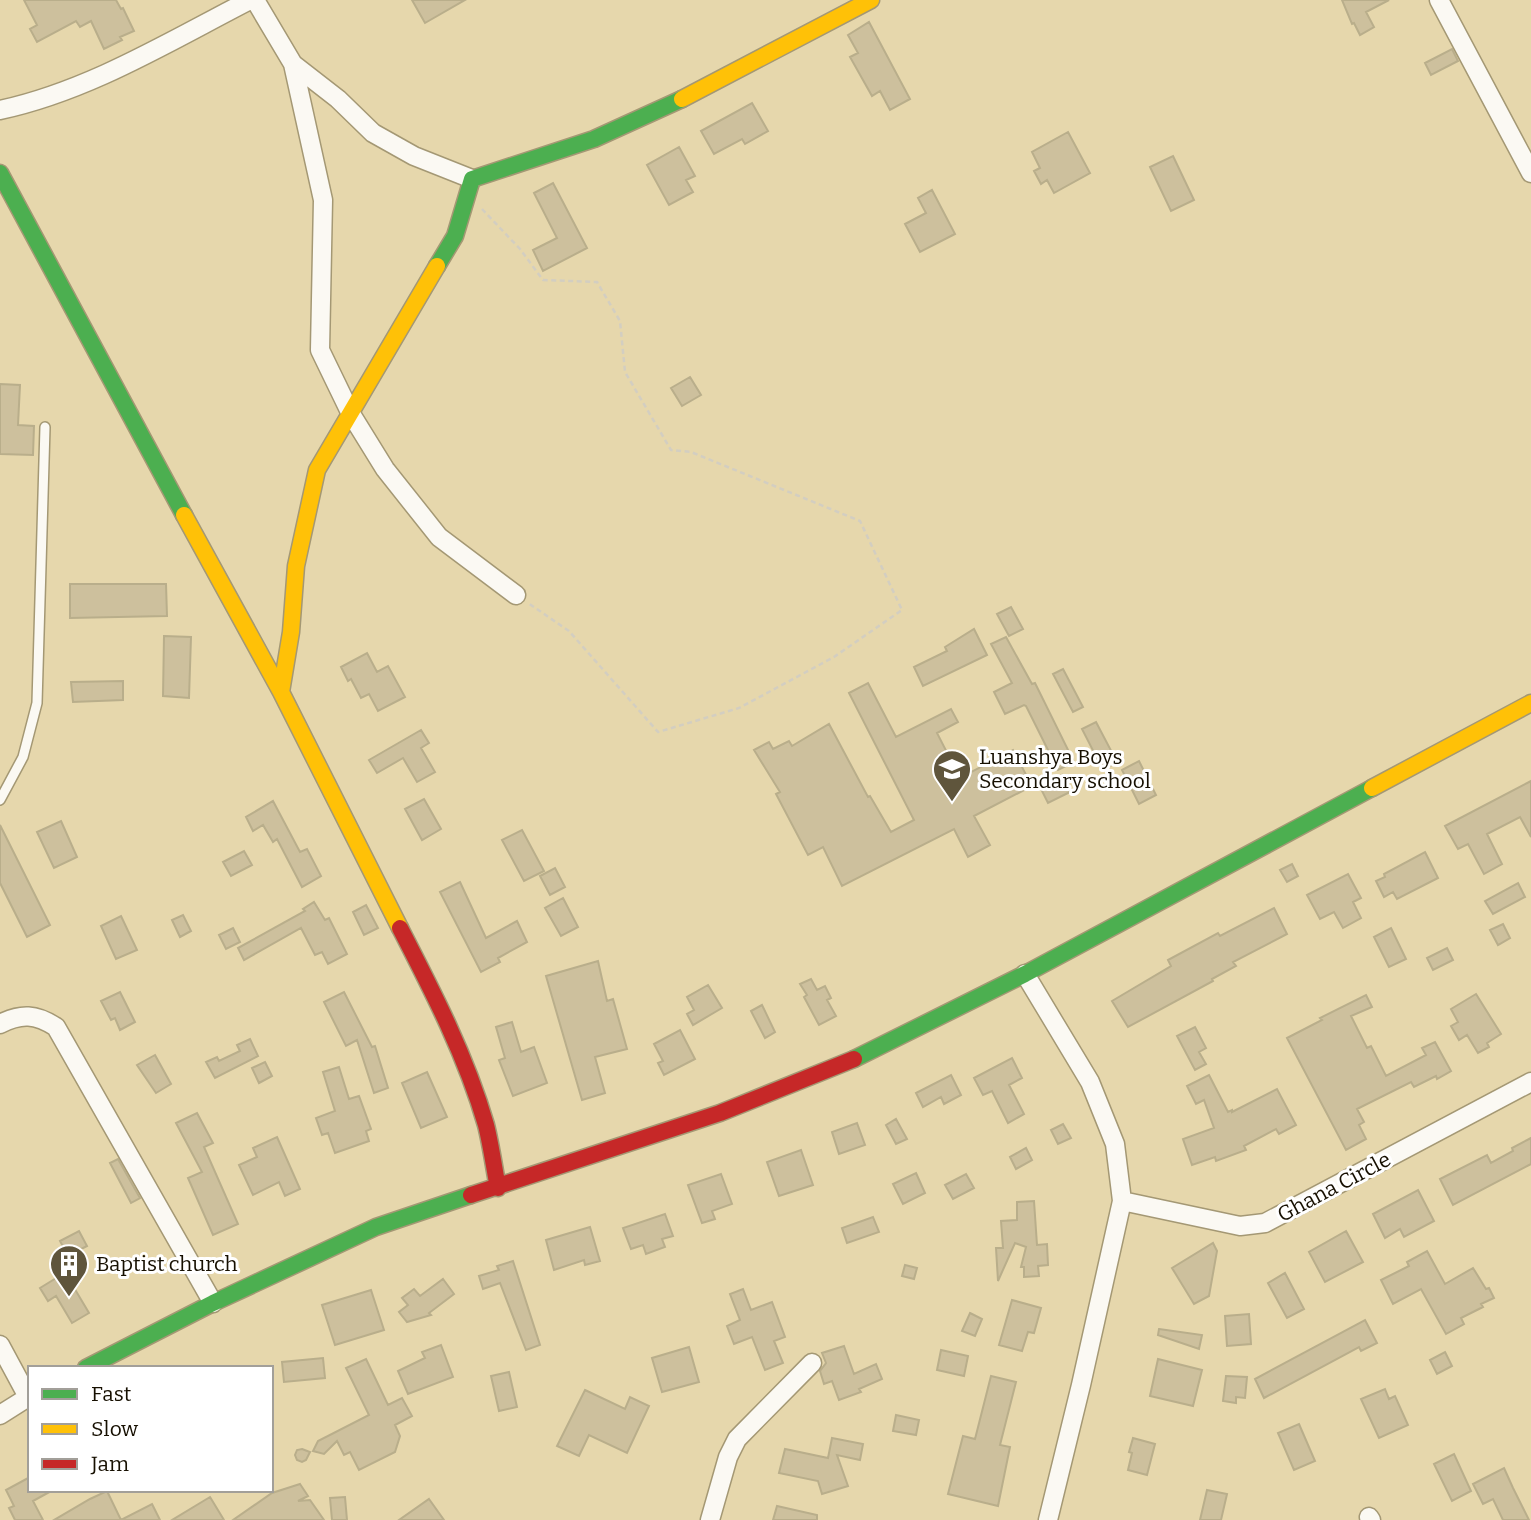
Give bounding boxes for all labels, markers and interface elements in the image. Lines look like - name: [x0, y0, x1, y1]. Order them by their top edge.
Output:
- place label: Luanshya Boys Secondary school: [979, 744, 1151, 794]
- school or university icon: Luanshya Boys Secondary school: [931, 748, 973, 803]
- street label: Ghana Circle: [1273, 1146, 1395, 1228]
- building icon: Baptist church: [48, 1243, 90, 1298]
- place label: Baptist church: [96, 1251, 237, 1277]
- legend: [28, 1366, 273, 1492]
- text: Fast: [91, 1381, 132, 1407]
- text: Slow: [91, 1416, 138, 1442]
- text: Jam: [90, 1451, 129, 1477]

